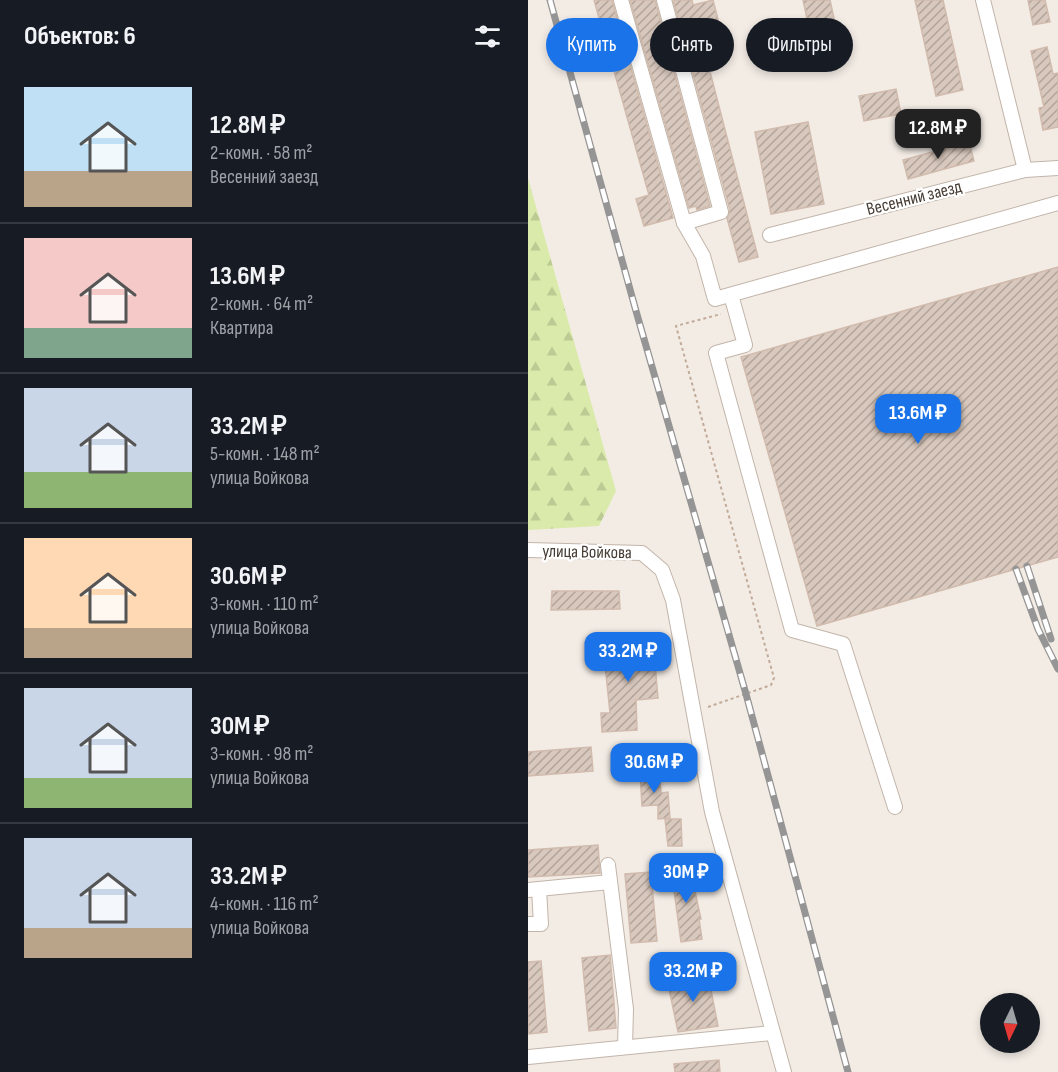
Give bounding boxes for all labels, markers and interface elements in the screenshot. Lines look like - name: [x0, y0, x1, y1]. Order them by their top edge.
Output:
- chip: Купить: [546, 18, 638, 72]
- chip: Снять: [650, 18, 734, 72]
- chip: Фильтры: [746, 18, 853, 72]
- icon: filters: [471, 20, 504, 53]
- text: Объектов: 6: [24, 21, 136, 52]
- pin: 12.8M ₽: [883, 109, 993, 160]
- text: 12.8M ₽: [210, 110, 286, 141]
- icon: home: [72, 111, 144, 183]
- text: 12.8M ₽: [909, 116, 967, 140]
- text: 2-комн. · 58 m²: [210, 141, 313, 165]
- text: Весенний заезд: [210, 165, 318, 189]
- street label: Весенний заезд: [864, 176, 964, 220]
- text: 13.6M ₽: [210, 261, 285, 292]
- icon: home: [72, 262, 144, 334]
- text: 2-комн. · 64 m²: [210, 292, 313, 316]
- text: Квартира: [210, 316, 274, 340]
- pin: 13.6M ₽: [863, 394, 973, 445]
- text: 13.6M ₽: [889, 401, 947, 425]
- text: 33.2M ₽: [210, 411, 287, 442]
- icon: home: [72, 412, 144, 484]
- text: 5-комн. · 148 m²: [210, 442, 320, 466]
- text: улица Войкова: [210, 466, 309, 490]
- street label: улица Войкова: [542, 541, 632, 563]
- text: 30.6M ₽: [210, 561, 287, 592]
- icon: home: [72, 562, 144, 634]
- text: 3-комн. · 110 m²: [210, 592, 319, 616]
- text: улица Войкова: [210, 616, 309, 640]
- pin: 33.2M ₽: [573, 632, 683, 683]
- text: 33.2M ₽: [598, 639, 658, 663]
- text: 30M ₽: [210, 711, 270, 742]
- icon: home: [72, 712, 144, 784]
- text: 3-комн. · 98 m²: [210, 742, 313, 766]
- pin: 30.6M ₽: [599, 743, 709, 794]
- text: 30.6M ₽: [625, 750, 684, 774]
- text: улица Войкова: [210, 766, 309, 790]
- pin: 30M ₽: [644, 853, 728, 904]
- text: 30M ₽: [663, 860, 709, 884]
- text: 33.2M ₽: [210, 861, 287, 892]
- icon: home: [72, 862, 144, 934]
- text: 4-комн. · 116 m²: [210, 892, 319, 916]
- text: улица Войкова: [210, 916, 309, 940]
- pin: 33.2M ₽: [638, 952, 748, 1003]
- text: 33.2M ₽: [663, 959, 723, 983]
- north arrow: [980, 993, 1040, 1053]
- map controls: [980, 993, 1040, 1053]

